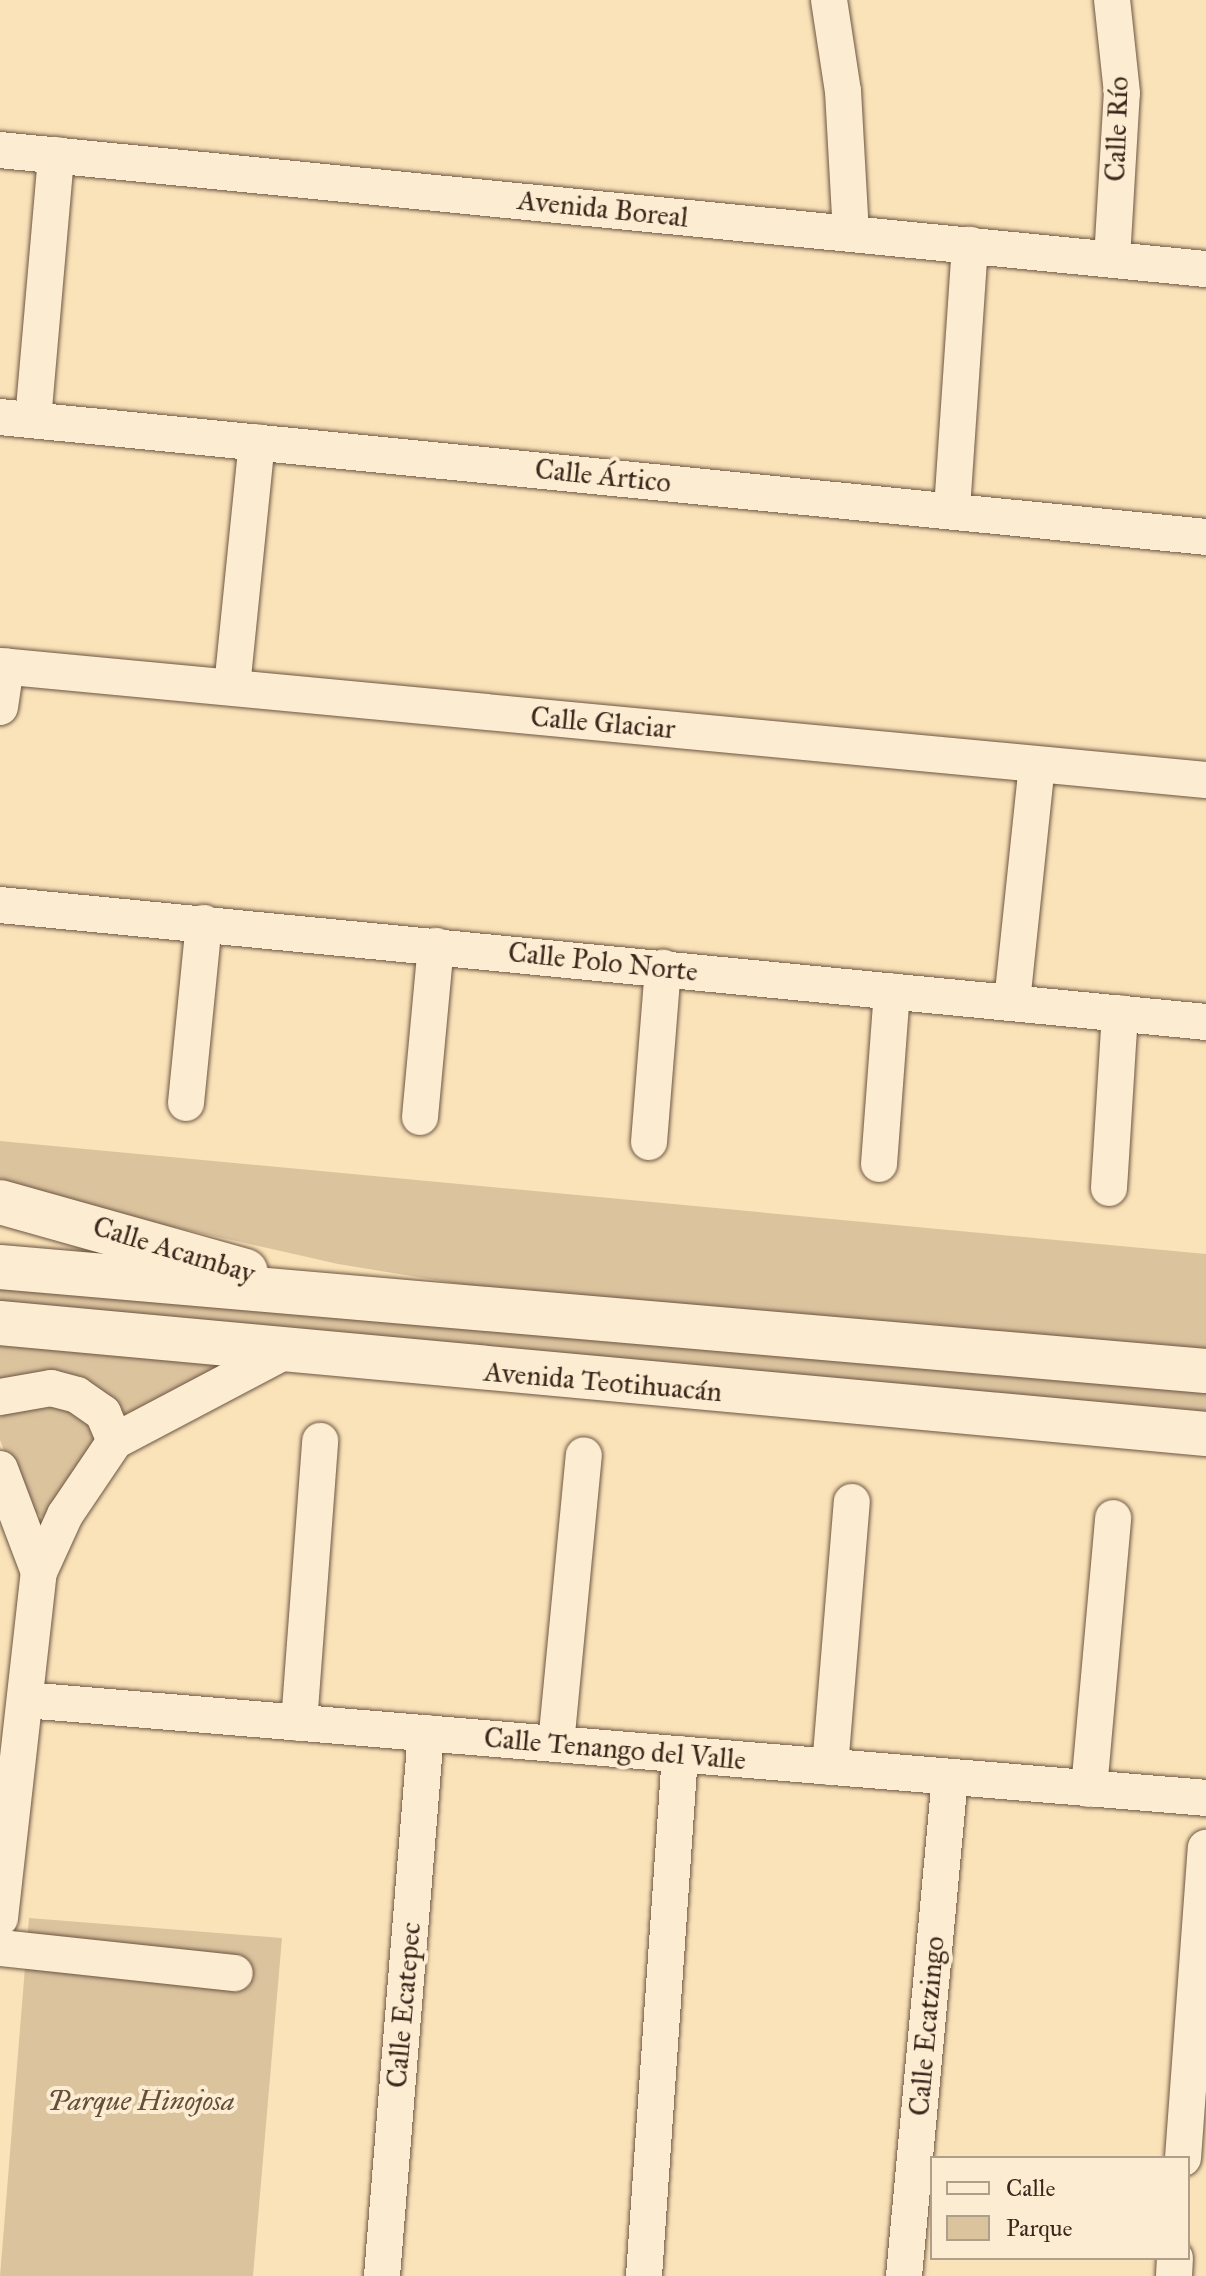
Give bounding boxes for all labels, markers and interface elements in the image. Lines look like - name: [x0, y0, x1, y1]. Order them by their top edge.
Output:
- street label: Calle Río: [1098, 76, 1136, 182]
- street label: Avenida Boreal: [516, 183, 690, 235]
- street label: Calle Ártico: [533, 452, 673, 500]
- street label: Calle Glaciar: [529, 700, 677, 746]
- street label: Calle Polo Norte: [506, 935, 700, 989]
- street label: Calle Acambay: [89, 1209, 259, 1291]
- street label: Avenida Teotihuacán: [483, 1355, 723, 1409]
- street label: Calle Tenango del Valle: [483, 1721, 747, 1777]
- street label: Calle Ecatepec: [380, 1921, 428, 2089]
- street label: Calle Ecatzingo: [902, 1935, 952, 2117]
- park label: Parque Hinojosa: [47, 2084, 235, 2118]
- legend: [930, 2156, 1190, 2260]
- text: Calle: [1006, 2173, 1055, 2203]
- text: Parque: [1006, 2213, 1073, 2243]

